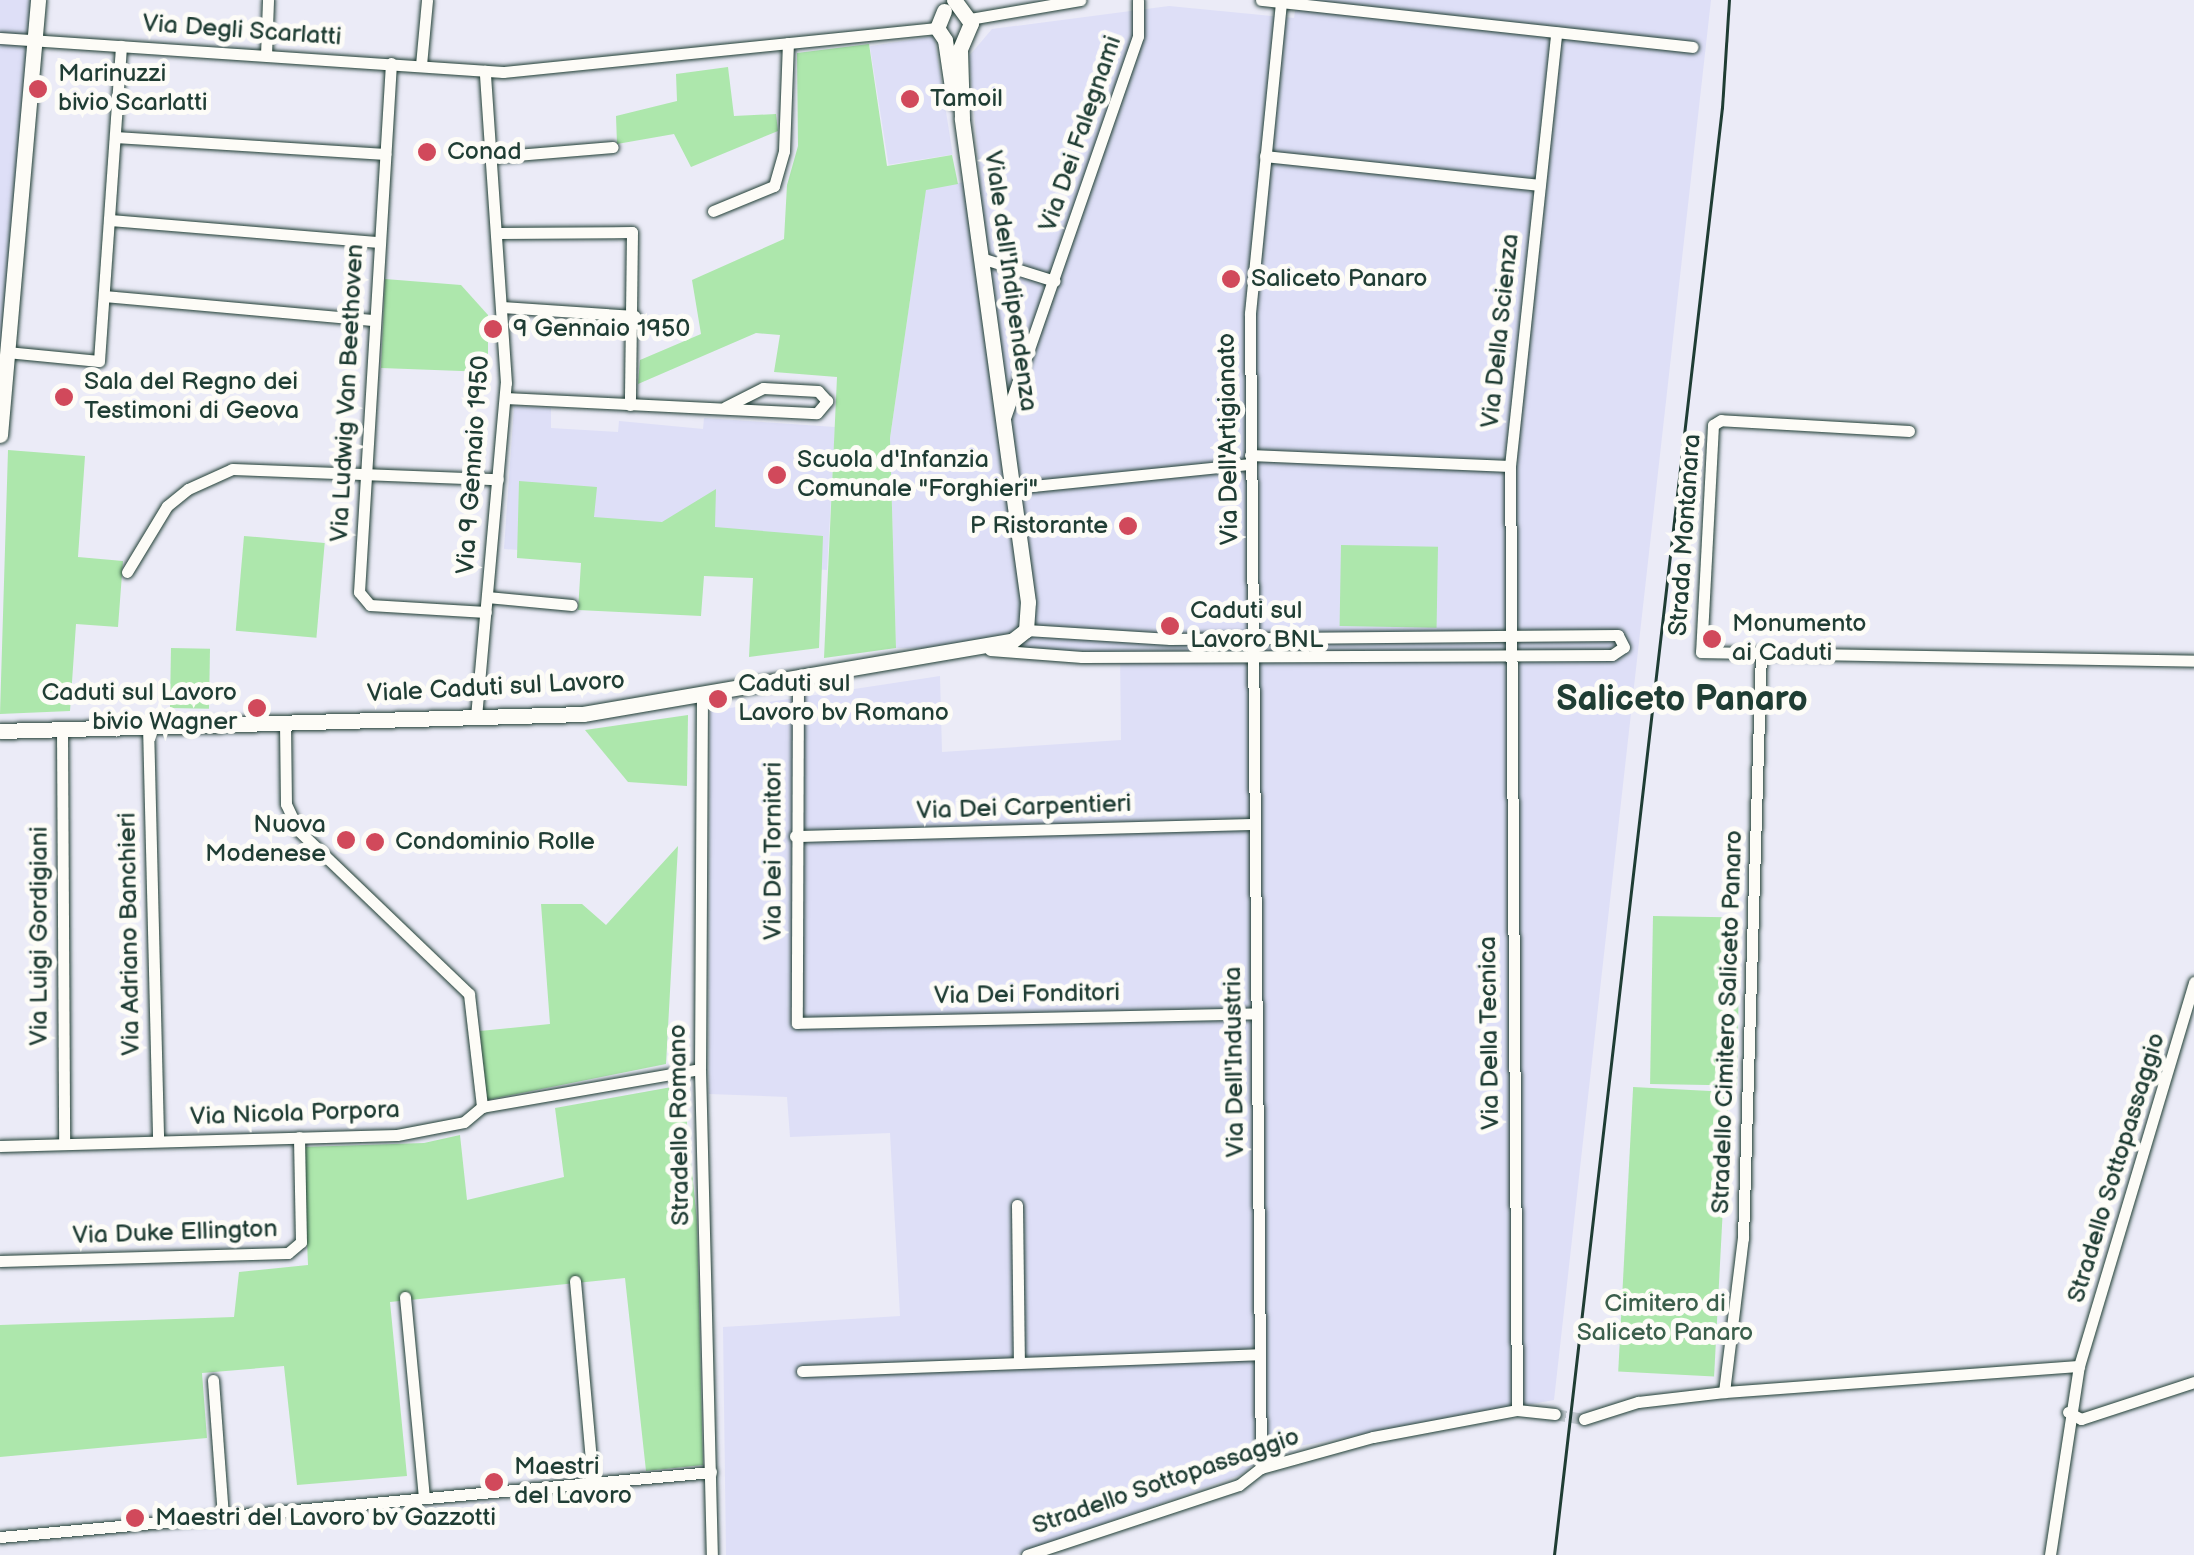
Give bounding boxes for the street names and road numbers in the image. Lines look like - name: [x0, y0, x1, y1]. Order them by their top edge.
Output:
- street label: Via Degli Scarlatti: [141, 9, 343, 53]
- street label: Via Dei Falegnami: [1033, 32, 1129, 236]
- street label: Viale dell'Indipendenza: [977, 149, 1043, 413]
- street label: Via Della Scienza: [1476, 232, 1526, 430]
- street label: Via Ludwig Van Beethoven: [325, 243, 371, 543]
- street label: Via Dell'Artigianato: [1212, 333, 1246, 545]
- street label: Via 9 Gennaio 1950: [451, 355, 497, 575]
- street label: Strada Montanara: [1664, 433, 1708, 637]
- street label: Viale Caduti sul Lavoro: [366, 666, 626, 710]
- street label: Via Dei Tornitori: [759, 761, 789, 941]
- street label: Via Dei Carpentieri: [916, 789, 1132, 827]
- street label: Via Adriano Banchieri: [113, 812, 147, 1056]
- street label: Via Luigi Gordigiani: [25, 826, 55, 1046]
- street label: Stradello Cimitero Saliceto Panaro: [1706, 829, 1750, 1215]
- street label: Via Della Tecnica: [1473, 935, 1507, 1131]
- street label: Via Dell'Industria: [1218, 966, 1252, 1158]
- street label: Via Dei Fonditori: [934, 978, 1120, 1012]
- street label: Stradello Romano: [663, 1024, 697, 1226]
- street label: Stradello Sottopassaggio: [2062, 1029, 2172, 1307]
- street label: Via Nicola Porpora: [190, 1095, 400, 1133]
- street label: Via Duke Ellington: [72, 1214, 278, 1252]
- street label: Stradello Sottopassaggio: [1028, 1422, 1304, 1542]

